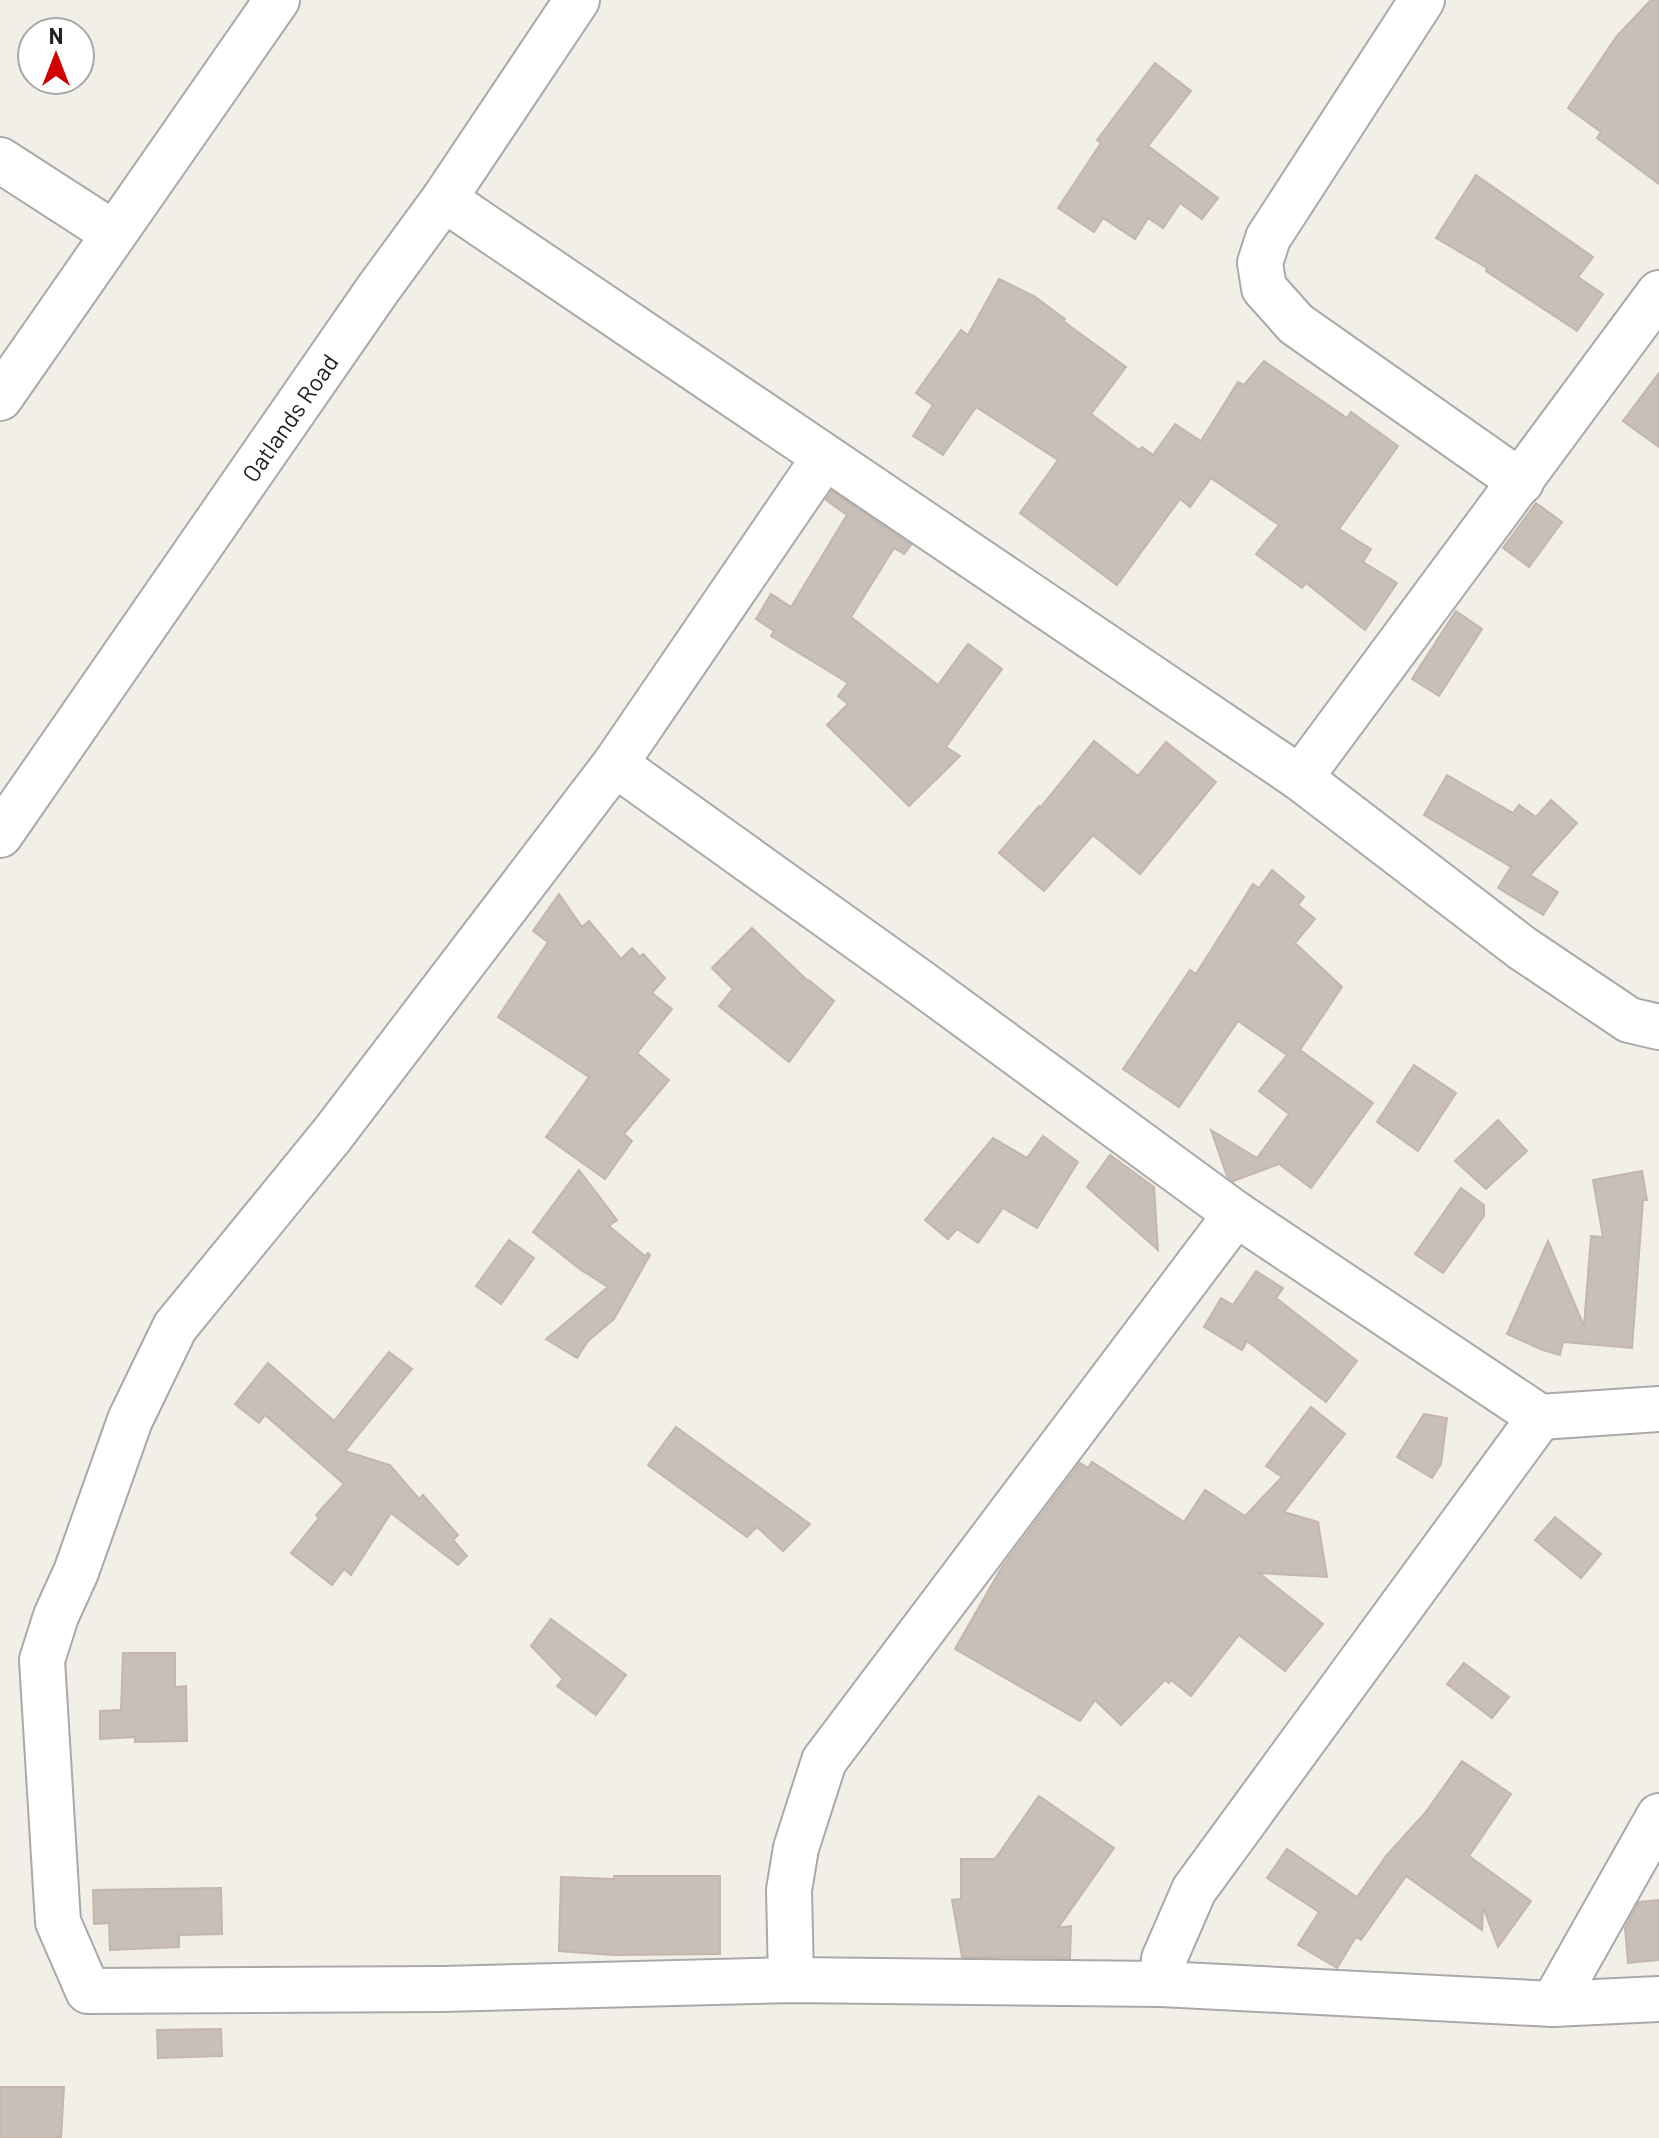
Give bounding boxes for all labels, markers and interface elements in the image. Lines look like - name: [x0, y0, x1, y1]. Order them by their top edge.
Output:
- north arrow: [16, 16, 96, 96]
- text: N: [49, 22, 63, 48]
- street label: Oatlands Road: [235, 348, 343, 487]

